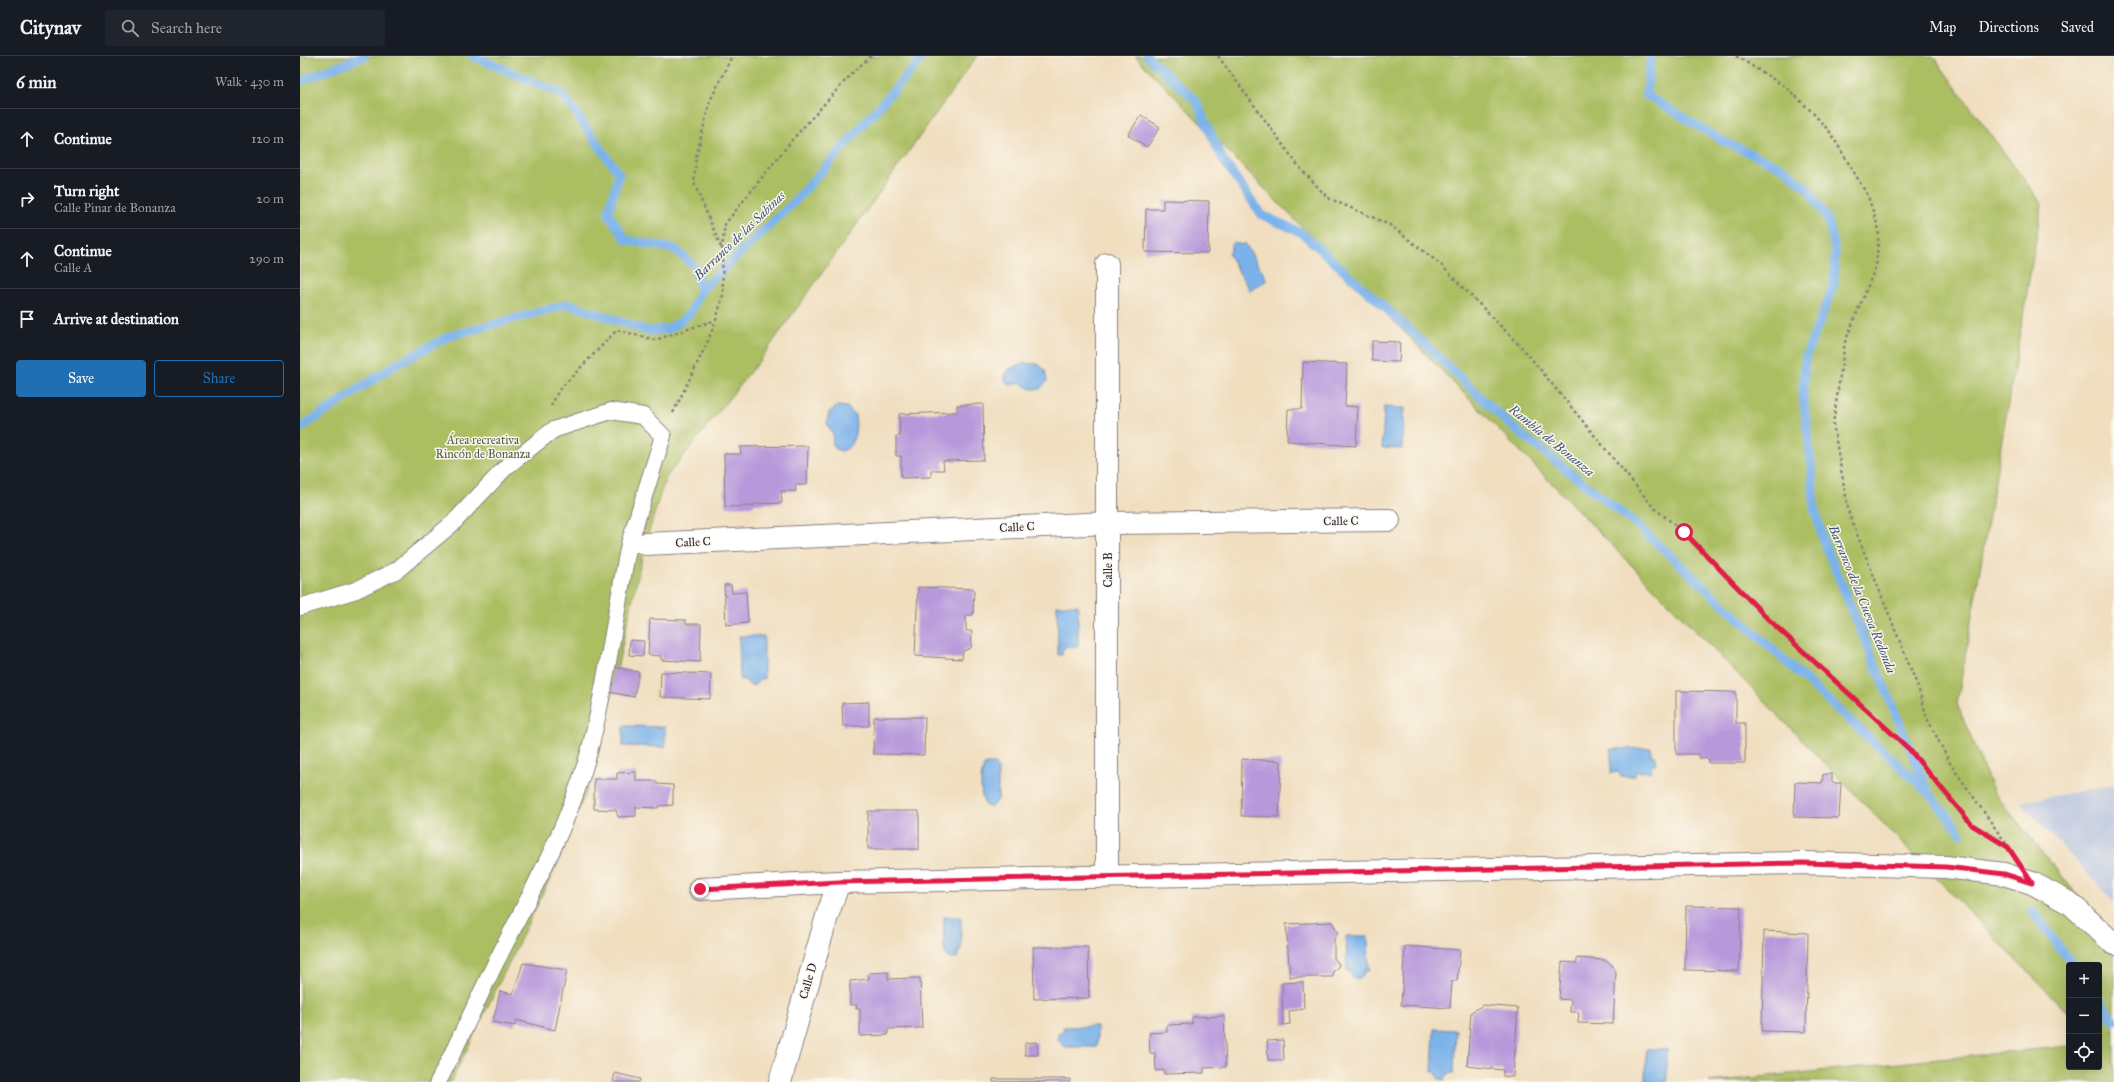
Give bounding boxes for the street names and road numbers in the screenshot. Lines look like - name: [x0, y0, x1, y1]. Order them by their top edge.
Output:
- street label: Calle C: [1323, 514, 1359, 528]
- street label: Calle C: [999, 519, 1035, 535]
- street label: Calle C: [675, 534, 711, 550]
- street label: Calle B: [1101, 552, 1115, 588]
- street label: Calle D: [796, 961, 820, 1001]

